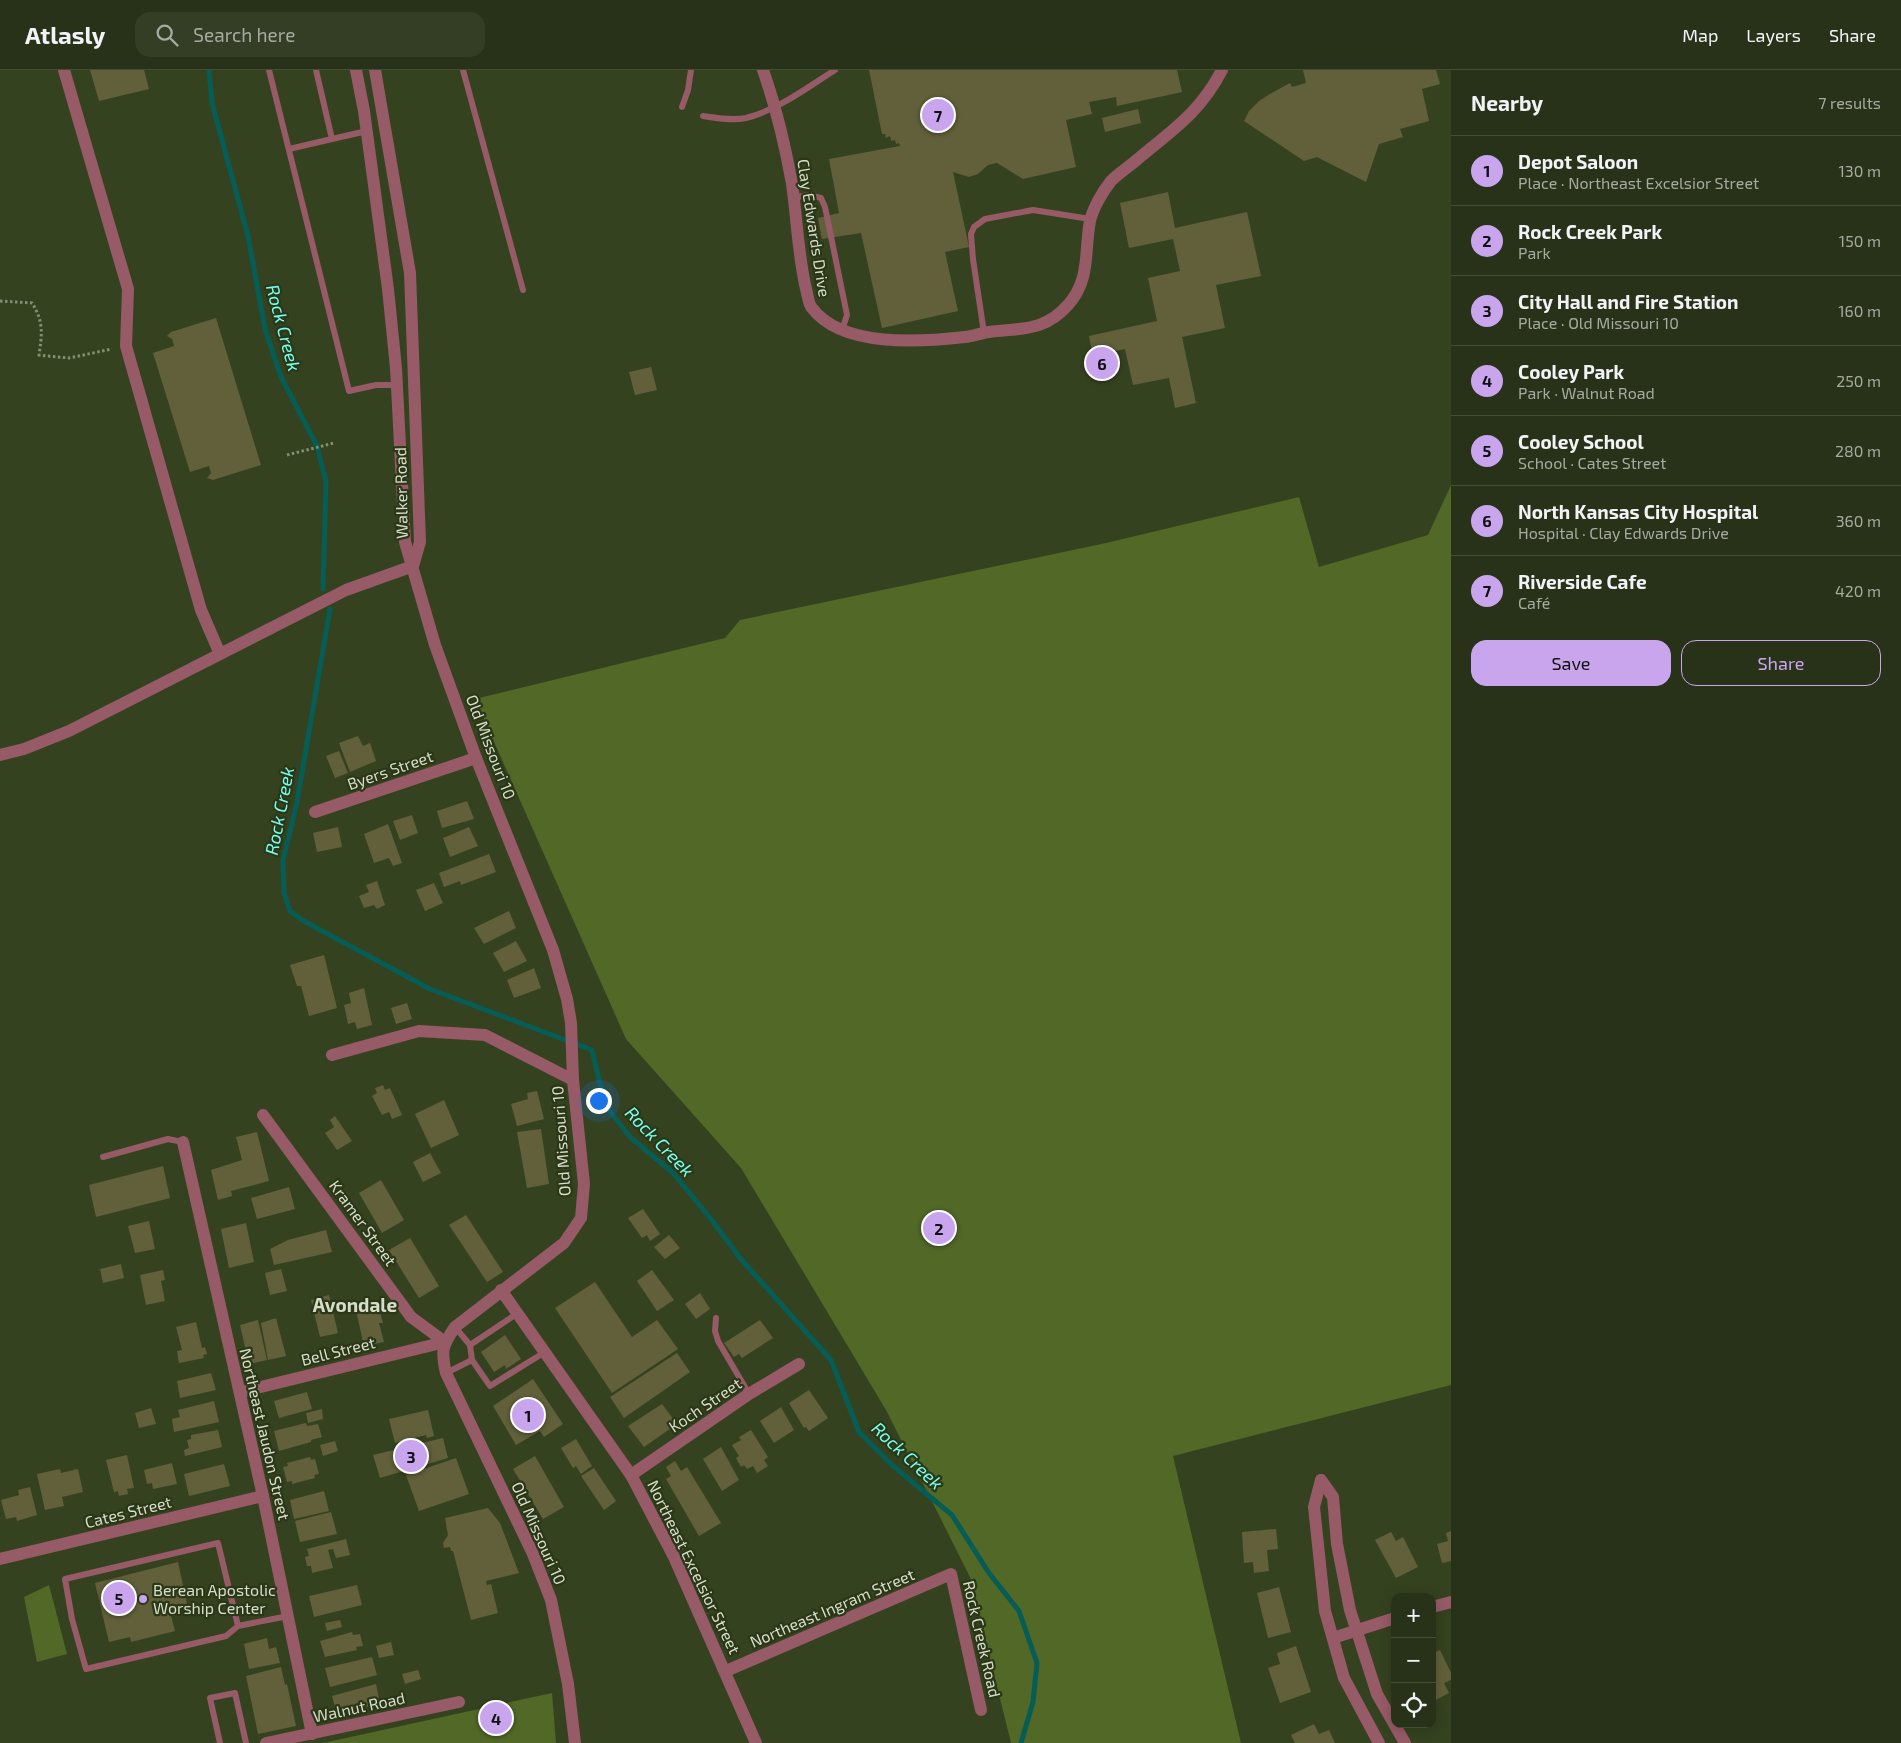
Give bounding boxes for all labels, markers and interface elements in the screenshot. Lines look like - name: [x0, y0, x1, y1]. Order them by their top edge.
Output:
- search box: [135, 12, 485, 57]
- text: Atlasly: [25, 20, 105, 49]
- icon: search: [153, 21, 181, 49]
- text: Search here: [193, 23, 295, 46]
- text: Map: [1682, 24, 1718, 46]
- text: Layers: [1746, 24, 1801, 46]
- text: Share: [1829, 24, 1876, 46]
- text: Nearby: [1471, 90, 1543, 115]
- text: 7 results: [1818, 93, 1881, 112]
- pin: 7: [922, 96, 954, 134]
- text: Depot Saloon: [1518, 150, 1638, 173]
- street label: Clay Edwards Drive: [794, 158, 835, 298]
- text: 1: [1484, 161, 1490, 180]
- text: 130 m: [1839, 161, 1881, 180]
- text: Place · Northeast Excelsior Street: [1518, 173, 1759, 192]
- text: Rock Creek Park: [1518, 220, 1662, 243]
- text: 2: [1482, 231, 1492, 250]
- text: 150 m: [1839, 231, 1881, 250]
- text: Park: [1518, 243, 1551, 262]
- water label: Rock Creek: [262, 282, 306, 374]
- text: City Hall and Fire Station: [1518, 290, 1738, 313]
- text: 3: [1482, 301, 1492, 320]
- text: 160 m: [1838, 301, 1881, 320]
- text: Place · Old Missouri 10: [1518, 313, 1679, 332]
- pin: 6: [1086, 344, 1118, 382]
- text: Cooley Park: [1518, 360, 1624, 383]
- text: 4: [1482, 371, 1492, 390]
- text: 250 m: [1836, 371, 1881, 390]
- text: Park · Walnut Road: [1518, 383, 1655, 402]
- text: Cooley School: [1518, 430, 1644, 453]
- text: 5: [1483, 441, 1491, 460]
- text: 280 m: [1835, 441, 1881, 460]
- street label: Walker Road: [390, 447, 411, 539]
- text: School · Cates Street: [1518, 453, 1666, 472]
- text: North Kansas City Hospital: [1518, 500, 1758, 523]
- text: 6: [1482, 511, 1492, 530]
- text: 360 m: [1836, 511, 1881, 530]
- text: Hospital · Clay Edwards Drive: [1518, 523, 1729, 542]
- text: Riverside Cafe: [1518, 570, 1647, 593]
- text: 7: [1483, 581, 1491, 600]
- text: 420 m: [1835, 581, 1881, 600]
- text: Café: [1518, 593, 1550, 612]
- button: Save: [1471, 640, 1671, 686]
- button: Share: [1681, 640, 1881, 686]
- street label: Old Missouri 10: [463, 692, 520, 802]
- street label: Byers Street: [344, 746, 435, 793]
- water label: Rock Creek: [260, 765, 298, 857]
- street label: Old Missouri 10: [547, 1085, 574, 1197]
- your location: [586, 1088, 612, 1114]
- water label: Rock Creek: [621, 1102, 699, 1181]
- street label: Kramer Street: [326, 1176, 401, 1269]
- pin: 2: [923, 1209, 955, 1247]
- district label: Avondale: [313, 1293, 397, 1316]
- street label: Bell Street: [299, 1332, 377, 1369]
- street label: Northeast Jaudon Street: [236, 1346, 295, 1522]
- street label: Koch Street: [665, 1373, 745, 1436]
- pin: 1: [512, 1396, 544, 1434]
- water label: Rock Creek: [868, 1417, 948, 1494]
- pin: 3: [395, 1437, 427, 1475]
- street label: Northeast Excelsior Street: [644, 1477, 745, 1657]
- street label: Old Missouri 10: [508, 1478, 571, 1587]
- street label: Cates Street: [83, 1492, 173, 1531]
- street label: Northeast Ingram Street: [747, 1564, 917, 1651]
- pin: 5: [103, 1579, 135, 1617]
- street label: Rock Creek Road: [960, 1579, 1005, 1699]
- place label: Berean Apostolic Worship Center: [153, 1580, 276, 1617]
- marker: Berean Apostolic Worship Center: [137, 1593, 149, 1605]
- map controls: [1391, 1593, 1436, 1728]
- button: +: [1391, 1593, 1436, 1638]
- button: −: [1391, 1638, 1436, 1683]
- button: locate: [1391, 1683, 1436, 1728]
- street label: Walnut Road: [311, 1688, 407, 1726]
- pin: 4: [480, 1699, 512, 1737]

